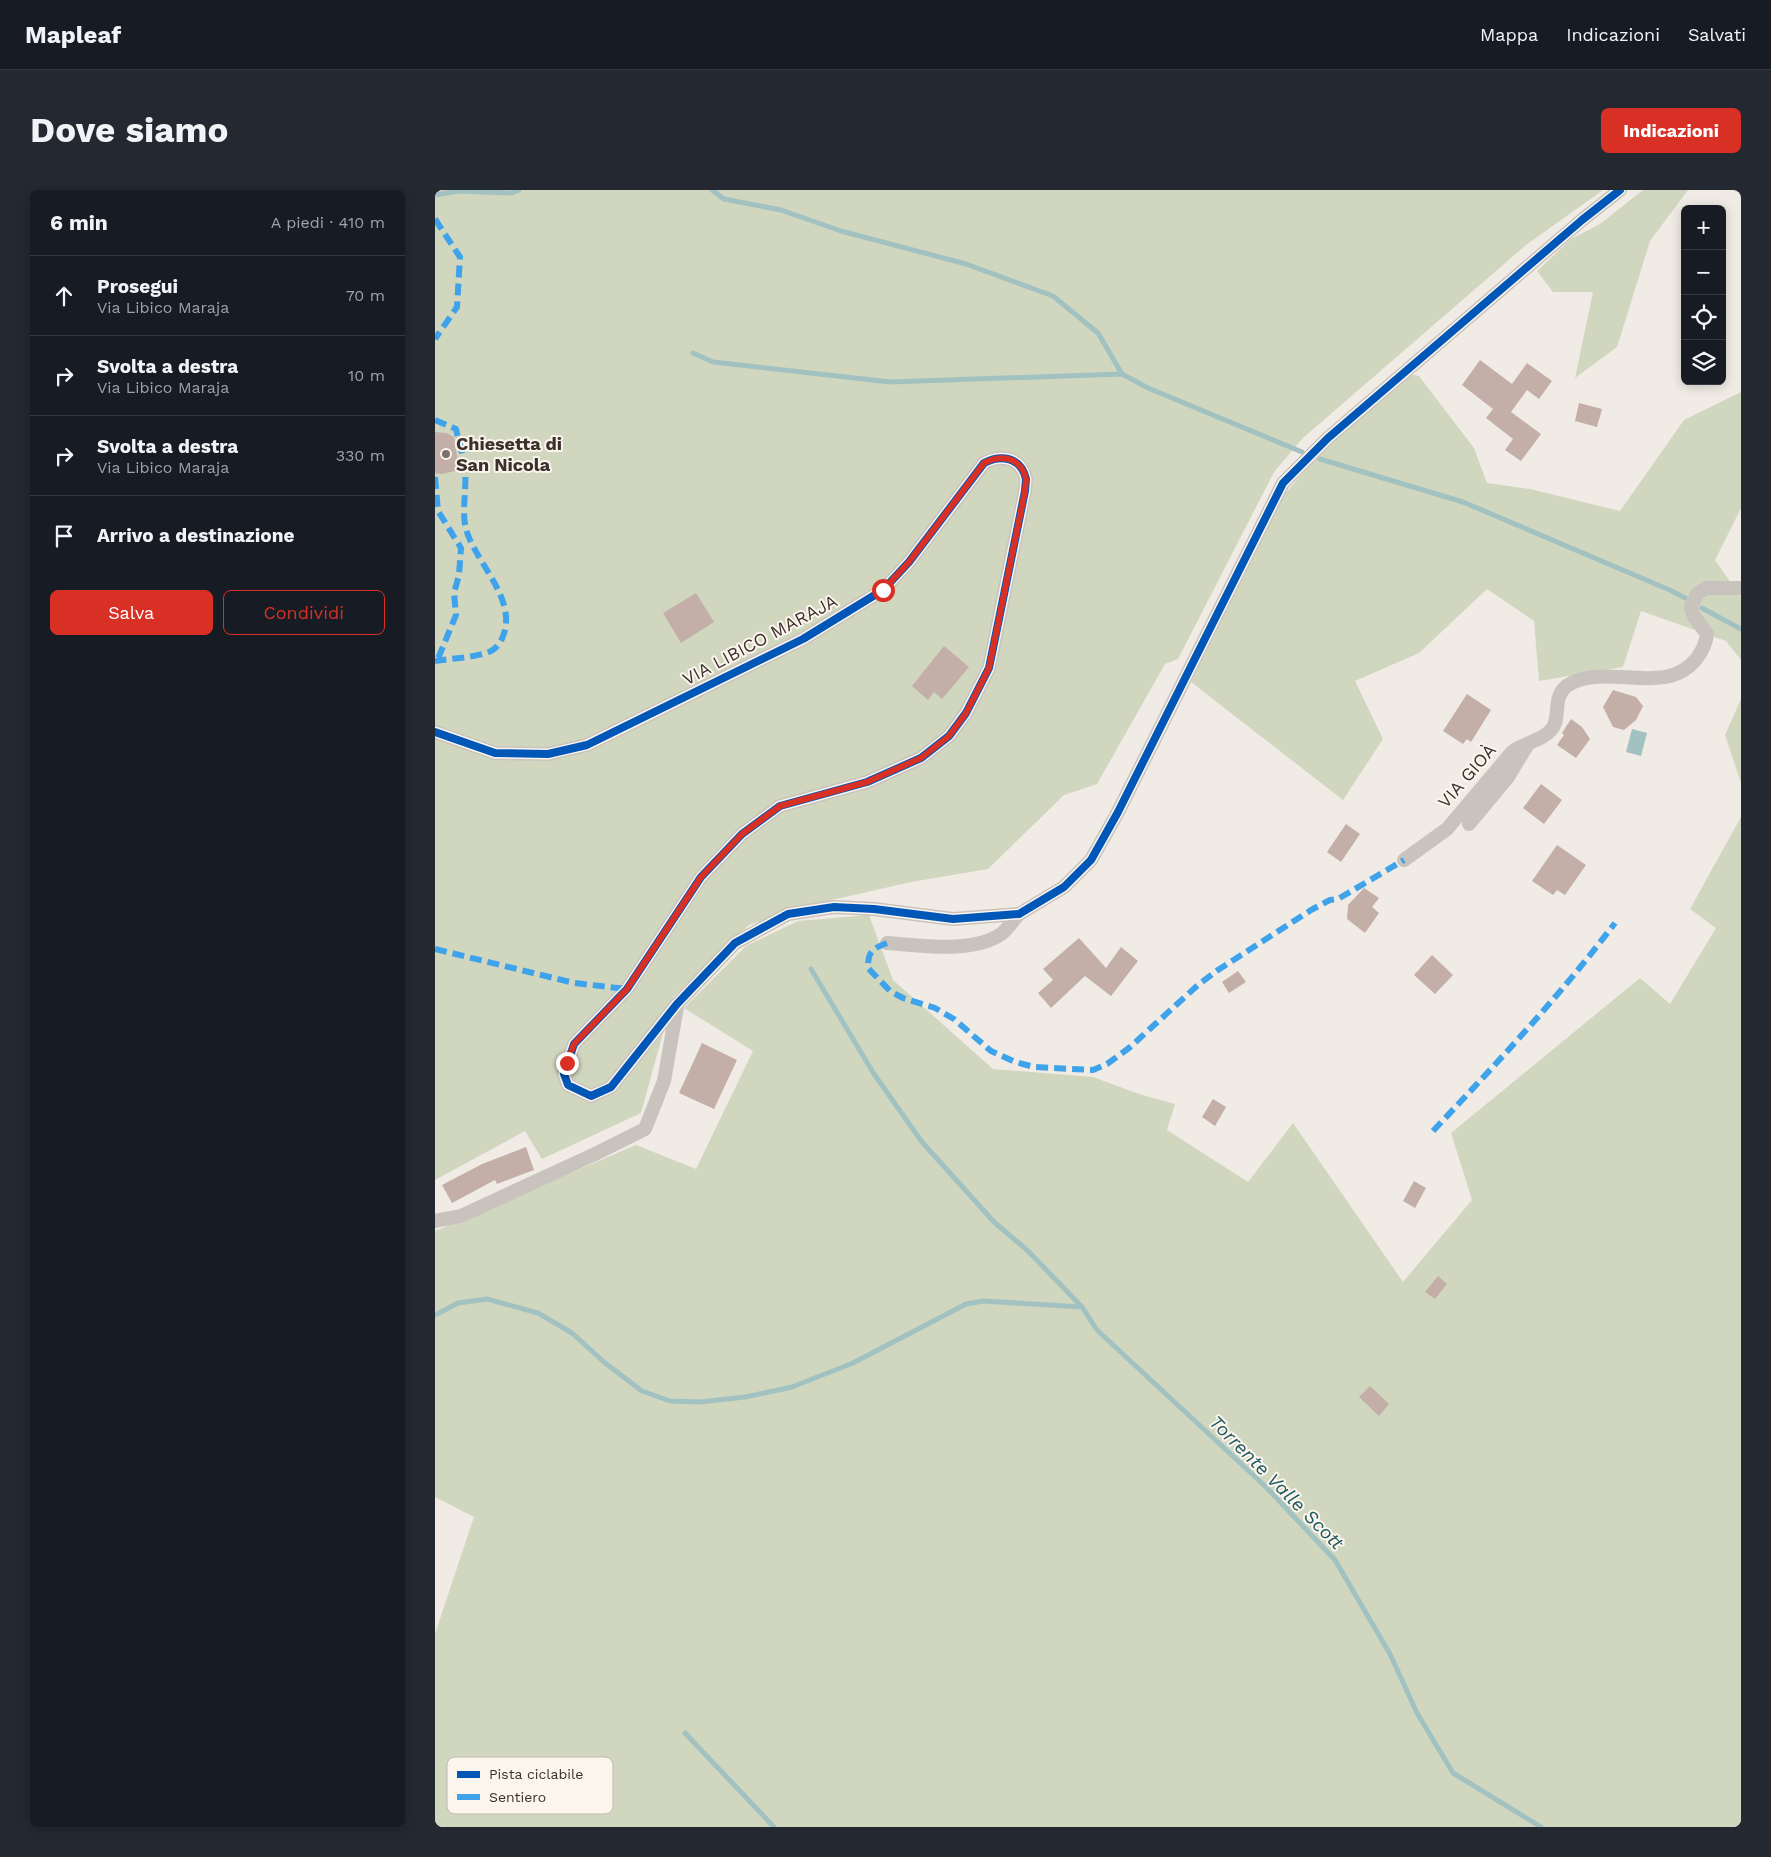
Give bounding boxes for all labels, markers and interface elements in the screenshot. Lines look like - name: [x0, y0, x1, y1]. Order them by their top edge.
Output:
- text: Mapleaf: [25, 21, 121, 49]
- text: Mappa: [1480, 24, 1538, 45]
- text: Indicazioni: [1566, 24, 1660, 45]
- text: Salvati: [1688, 24, 1746, 45]
- button: Indicazioni: [1601, 108, 1741, 153]
- text: Dove siamo: [30, 109, 228, 151]
- map controls: [1681, 205, 1726, 385]
- button: +: [1681, 205, 1726, 250]
- text: 6 min: [50, 210, 108, 235]
- text: A piedi · 410 m: [271, 213, 385, 232]
- button: −: [1681, 250, 1726, 295]
- text: Prosegui: [97, 275, 178, 298]
- icon: ahead: [50, 282, 78, 310]
- text: 70 m: [346, 286, 385, 305]
- button: locate: [1681, 295, 1726, 340]
- text: Via Libico Maraja: [97, 298, 229, 317]
- button: layers: [1681, 340, 1726, 385]
- text: Svolta a destra: [97, 355, 238, 378]
- icon: right: [50, 362, 78, 390]
- text: 10 m: [348, 366, 385, 385]
- text: Via Libico Maraja: [97, 378, 229, 397]
- place label: Chiesetta di San Nicola: [456, 433, 562, 475]
- text: Svolta a destra: [97, 435, 238, 458]
- icon: right: [50, 442, 78, 470]
- text: 330 m: [336, 446, 385, 465]
- marker: Chiesetta di San Nicola: [440, 448, 452, 460]
- text: Via Libico Maraja: [97, 458, 229, 477]
- icon: arrive: [50, 522, 78, 550]
- text: Arrivo a destinazione: [97, 524, 294, 547]
- route start: [872, 579, 895, 602]
- button: Salva: [50, 590, 213, 635]
- button: Condividi: [223, 590, 385, 635]
- street label: VIA LIBICO MARAJA: [679, 590, 841, 689]
- street label: VIA GIOÀ: [1433, 739, 1500, 812]
- route end: [556, 1052, 579, 1075]
- water label: Torrente Valle Scott: [1205, 1410, 1349, 1554]
- legend: [447, 1757, 613, 1814]
- text: Pista ciclabile: [489, 1766, 583, 1782]
- text: Sentiero: [489, 1789, 546, 1805]

